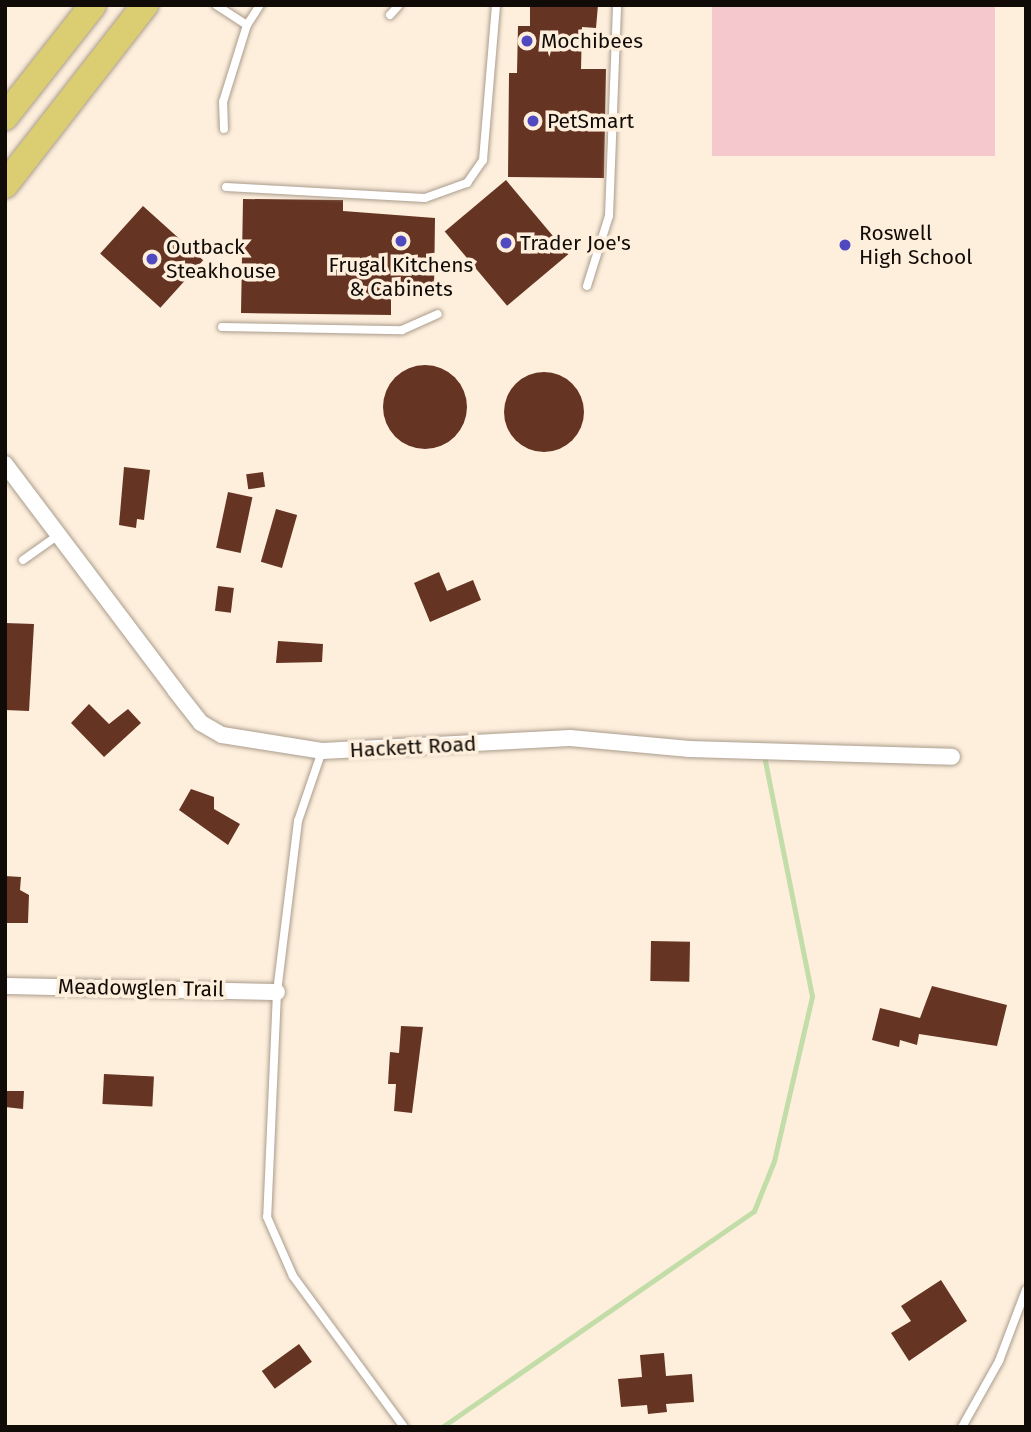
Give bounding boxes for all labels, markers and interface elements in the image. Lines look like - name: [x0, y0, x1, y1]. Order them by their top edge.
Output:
- place label: Mochibees: [541, 28, 643, 54]
- marker: Mochibees: [519, 33, 535, 49]
- place label: PetSmart: [547, 108, 634, 134]
- marker: PetSmart: [525, 113, 541, 129]
- place label: Roswell High School: [859, 220, 972, 270]
- place label: Trader Joe's: [520, 230, 631, 256]
- marker: Frugal Kitchens & Cabinets: [393, 233, 409, 249]
- place label: Outback Steakhouse: [166, 234, 276, 284]
- marker: Trader Joe's: [498, 235, 514, 251]
- marker: Roswell High School: [837, 237, 853, 253]
- marker: Outback Steakhouse: [144, 251, 160, 267]
- place label: Frugal Kitchens & Cabinets: [329, 252, 473, 302]
- street label: Hackett Road: [349, 731, 477, 763]
- street label: Meadowglen Trail: [58, 974, 224, 1002]

